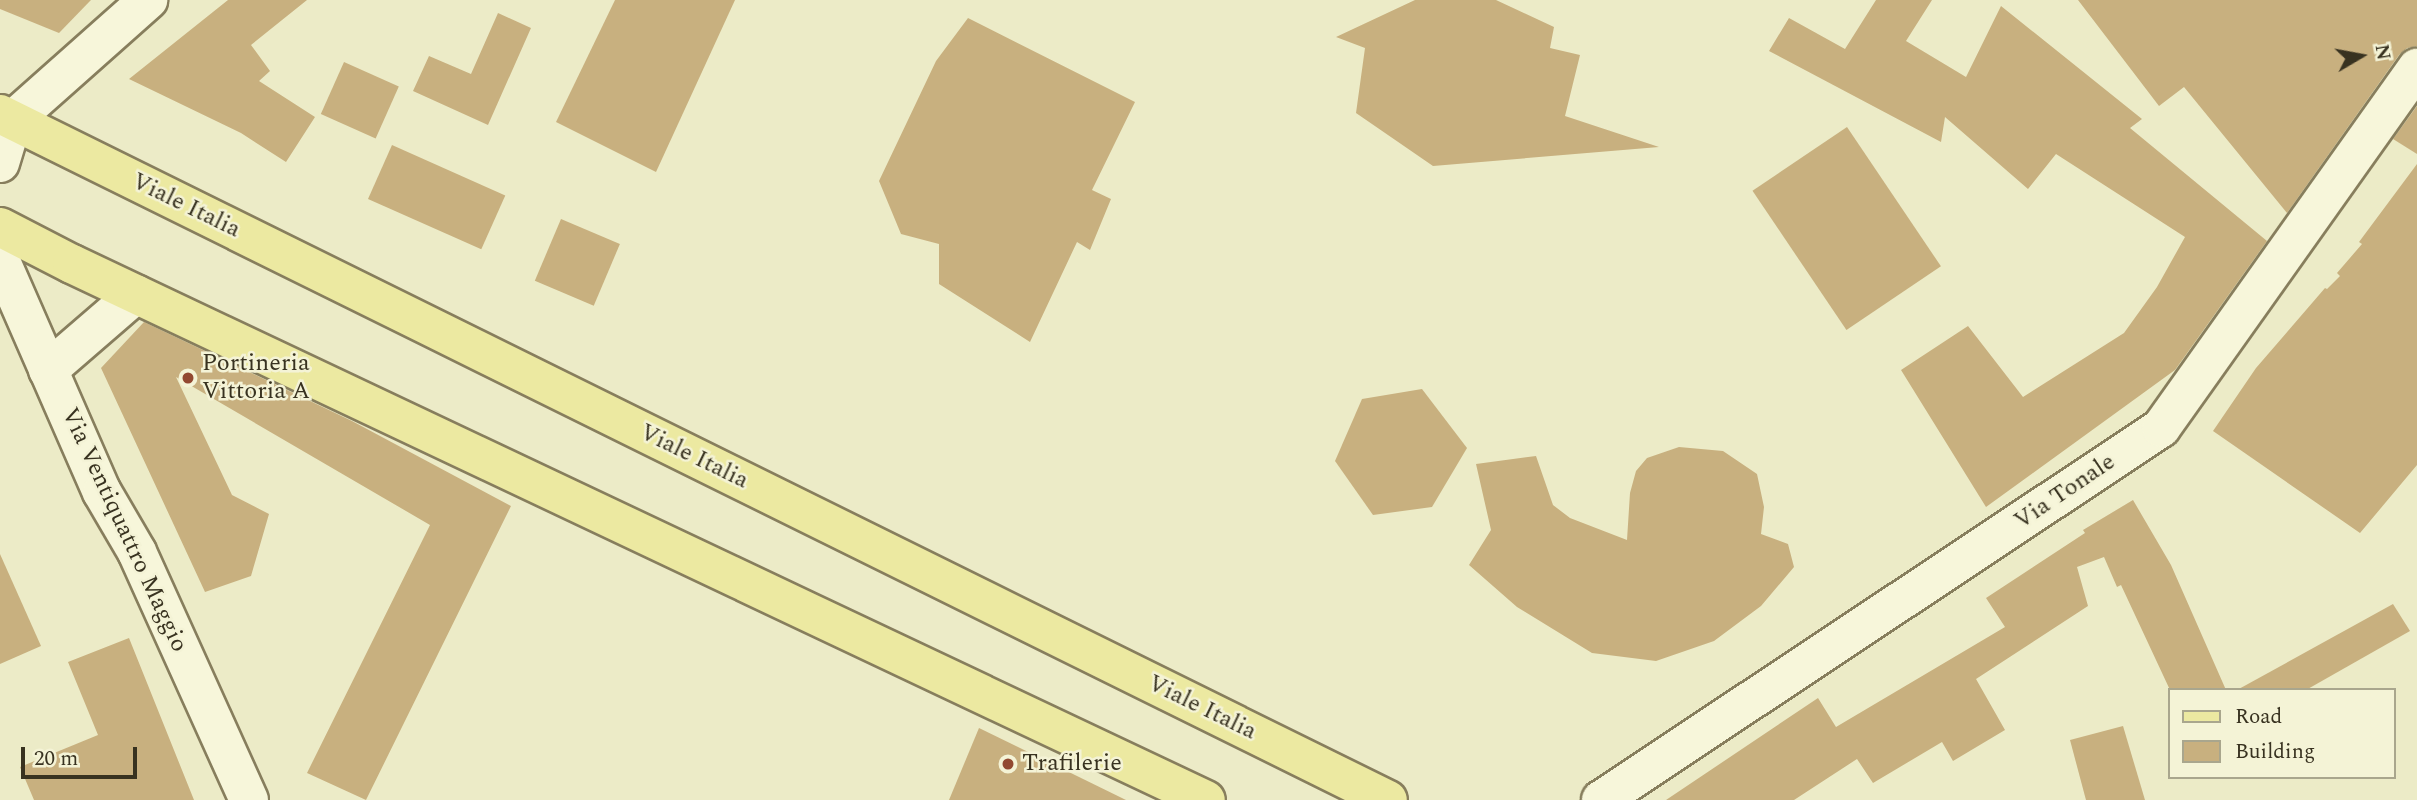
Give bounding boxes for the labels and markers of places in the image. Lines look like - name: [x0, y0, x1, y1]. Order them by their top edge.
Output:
- place label: Portineria Vittoria A: [202, 350, 310, 406]
- marker: Portineria Vittoria A: [180, 370, 196, 386]
- place label: Trafilerie: [1022, 750, 1122, 778]
- marker: Trafilerie: [1000, 756, 1016, 772]

